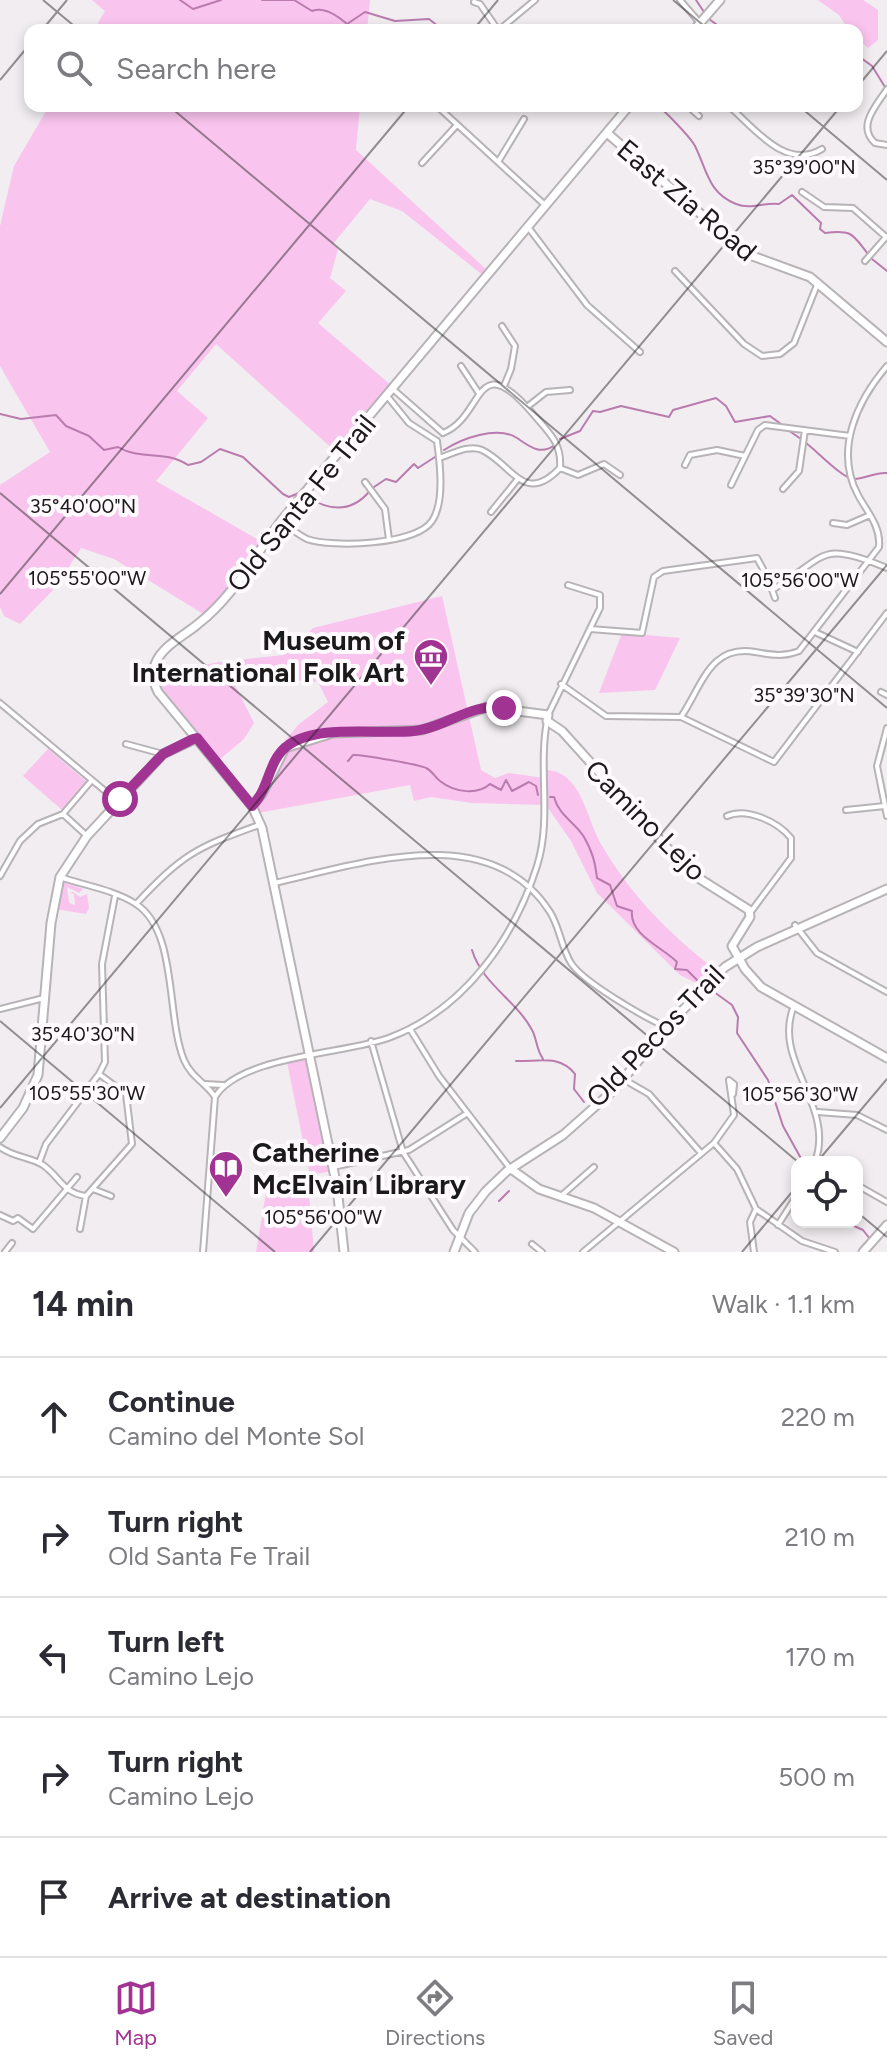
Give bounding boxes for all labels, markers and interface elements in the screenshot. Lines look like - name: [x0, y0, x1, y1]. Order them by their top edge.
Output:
- search box: [24, 24, 863, 112]
- icon: search: [52, 46, 96, 90]
- text: Search here: [116, 50, 276, 87]
- street label: East Zia Road: [610, 132, 764, 268]
- text: 35°39'00"N: [752, 155, 856, 179]
- street label: Old Santa Fe Trail: [219, 408, 383, 598]
- text: 35°40'00"N: [30, 494, 136, 518]
- text: 105°55'00"W: [28, 566, 146, 590]
- text: 105°56'00"W: [741, 568, 859, 592]
- place label: Museum of International Folk Art: [132, 623, 406, 689]
- museum icon: Museum of International Folk Art: [412, 637, 450, 687]
- text: 35°39'30"N: [753, 683, 855, 707]
- route end: [486, 690, 522, 726]
- street label: Camino Lejo: [578, 752, 714, 888]
- route start: [102, 781, 138, 817]
- street label: Old Pecos Trail: [579, 958, 731, 1114]
- text: 35°40'30"N: [31, 1022, 135, 1046]
- text: 105°55'30"W: [29, 1081, 145, 1105]
- text: 105°56'30"W: [742, 1082, 858, 1106]
- place label: Catherine McElvain Library: [252, 1135, 467, 1201]
- library icon: Catherine McElvain Library: [207, 1149, 245, 1199]
- map controls: [791, 1156, 863, 1228]
- button: locate: [791, 1156, 863, 1228]
- text: 105°56'00"W: [264, 1205, 382, 1229]
- text: 14 min: [32, 1284, 134, 1325]
- text: Walk · 1.1 km: [712, 1288, 855, 1320]
- text: Continue: [108, 1383, 235, 1420]
- icon: ahead: [32, 1395, 76, 1439]
- text: 220 m: [781, 1401, 855, 1433]
- text: Camino del Monte Sol: [108, 1420, 364, 1452]
- text: Turn right: [108, 1503, 243, 1540]
- icon: right: [32, 1515, 76, 1559]
- text: 210 m: [785, 1521, 855, 1553]
- text: Old Santa Fe Trail: [108, 1540, 310, 1572]
- text: Turn left: [108, 1623, 225, 1660]
- icon: left: [32, 1635, 76, 1679]
- text: 170 m: [785, 1641, 855, 1673]
- text: Camino Lejo: [108, 1660, 254, 1692]
- text: Turn right: [108, 1743, 243, 1780]
- icon: right: [32, 1755, 76, 1799]
- text: 500 m: [778, 1761, 855, 1793]
- text: Camino Lejo: [108, 1780, 254, 1812]
- icon: arrive: [32, 1875, 76, 1919]
- text: Arrive at destination: [108, 1879, 391, 1916]
- tab: Map: [114, 1976, 158, 2051]
- tab: Directions: [385, 1976, 485, 2051]
- tab: Saved: [713, 1976, 773, 2051]

